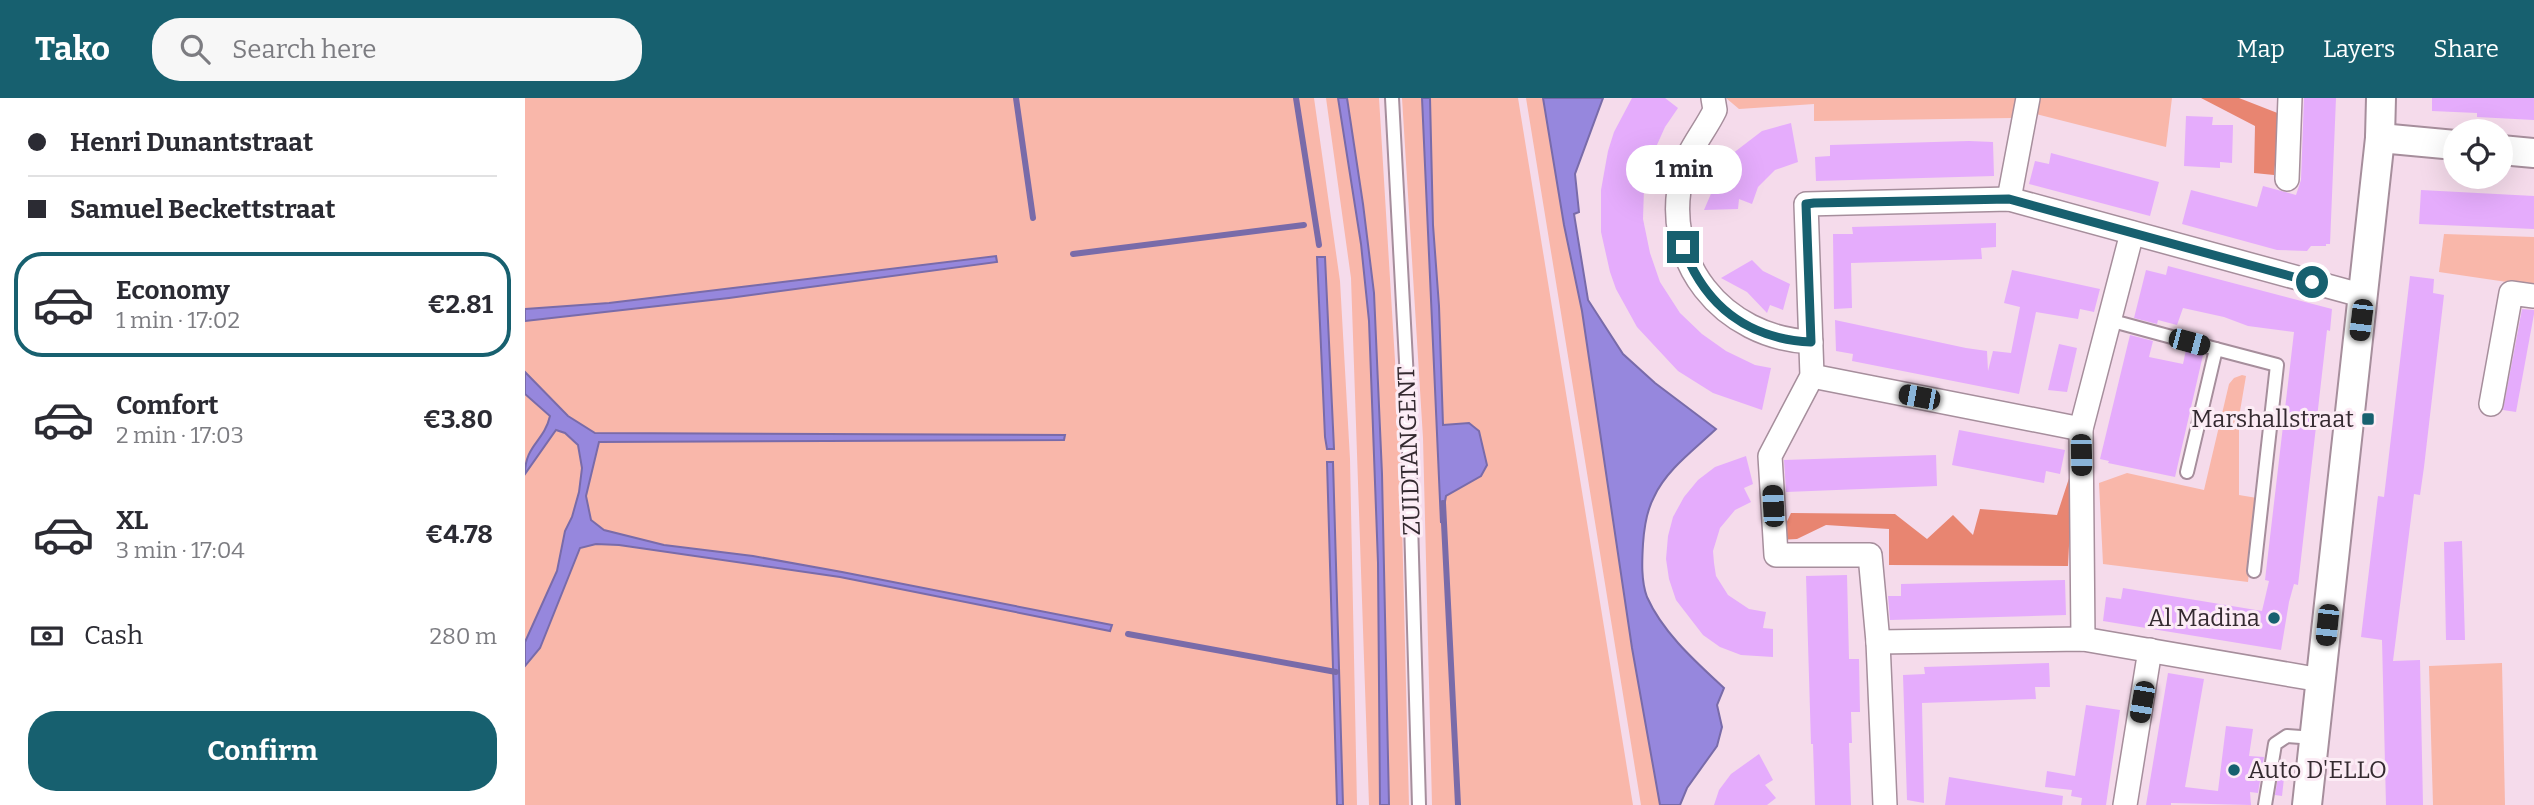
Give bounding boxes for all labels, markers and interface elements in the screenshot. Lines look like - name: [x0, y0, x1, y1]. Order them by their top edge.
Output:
- search box: [152, 18, 642, 81]
- text: Tako: [35, 29, 110, 69]
- icon: search: [176, 30, 214, 68]
- text: Search here: [232, 34, 376, 65]
- text: Map: [2237, 35, 2285, 63]
- text: Layers: [2323, 35, 2395, 63]
- text: Share: [2433, 35, 2499, 63]
- map controls: [2443, 119, 2513, 189]
- button: locate: [2443, 119, 2513, 189]
- text: Henri Dunantstraat: [70, 127, 313, 158]
- callout: 1 min: [1625, 145, 1741, 194]
- text: 1 min: [1655, 155, 1713, 183]
- text: Samuel Beckettstraat: [70, 194, 335, 225]
- route end: [1667, 231, 1699, 263]
- route start: [2296, 266, 2328, 298]
- icon: car: [32, 273, 95, 336]
- text: Economy: [116, 275, 230, 306]
- text: €2.81: [427, 289, 493, 320]
- car: [2349, 298, 2374, 342]
- text: 1 min · 17:02: [116, 306, 240, 334]
- car: [2166, 326, 2213, 358]
- street label: ZUIDTANGENT: [1392, 366, 1426, 536]
- car: [1897, 383, 1942, 411]
- icon: car: [32, 388, 95, 451]
- text: Comfort: [116, 390, 219, 421]
- text: €3.80: [423, 404, 493, 435]
- place label: Marshallstraat: [2191, 405, 2354, 433]
- marker: Marshallstraat: [2360, 411, 2376, 427]
- text: 2 min · 17:03: [116, 421, 244, 449]
- car: [2071, 434, 2092, 476]
- car: [1762, 484, 1785, 528]
- icon: car: [32, 503, 95, 566]
- text: XL: [116, 505, 148, 536]
- text: €4.78: [425, 519, 493, 550]
- text: 3 min · 17:04: [116, 536, 245, 564]
- car: [2315, 603, 2340, 647]
- place label: Al Madina: [2148, 604, 2260, 632]
- marker: Al Madina: [2266, 610, 2282, 626]
- icon: cash: [28, 617, 66, 655]
- text: Cash: [84, 620, 143, 651]
- text: 280 m: [429, 622, 497, 650]
- car: [2129, 679, 2156, 725]
- button: Confirm: [28, 711, 497, 791]
- place label: Auto D'ELLO: [2248, 756, 2387, 784]
- marker: Auto D'ELLO: [2226, 762, 2242, 778]

